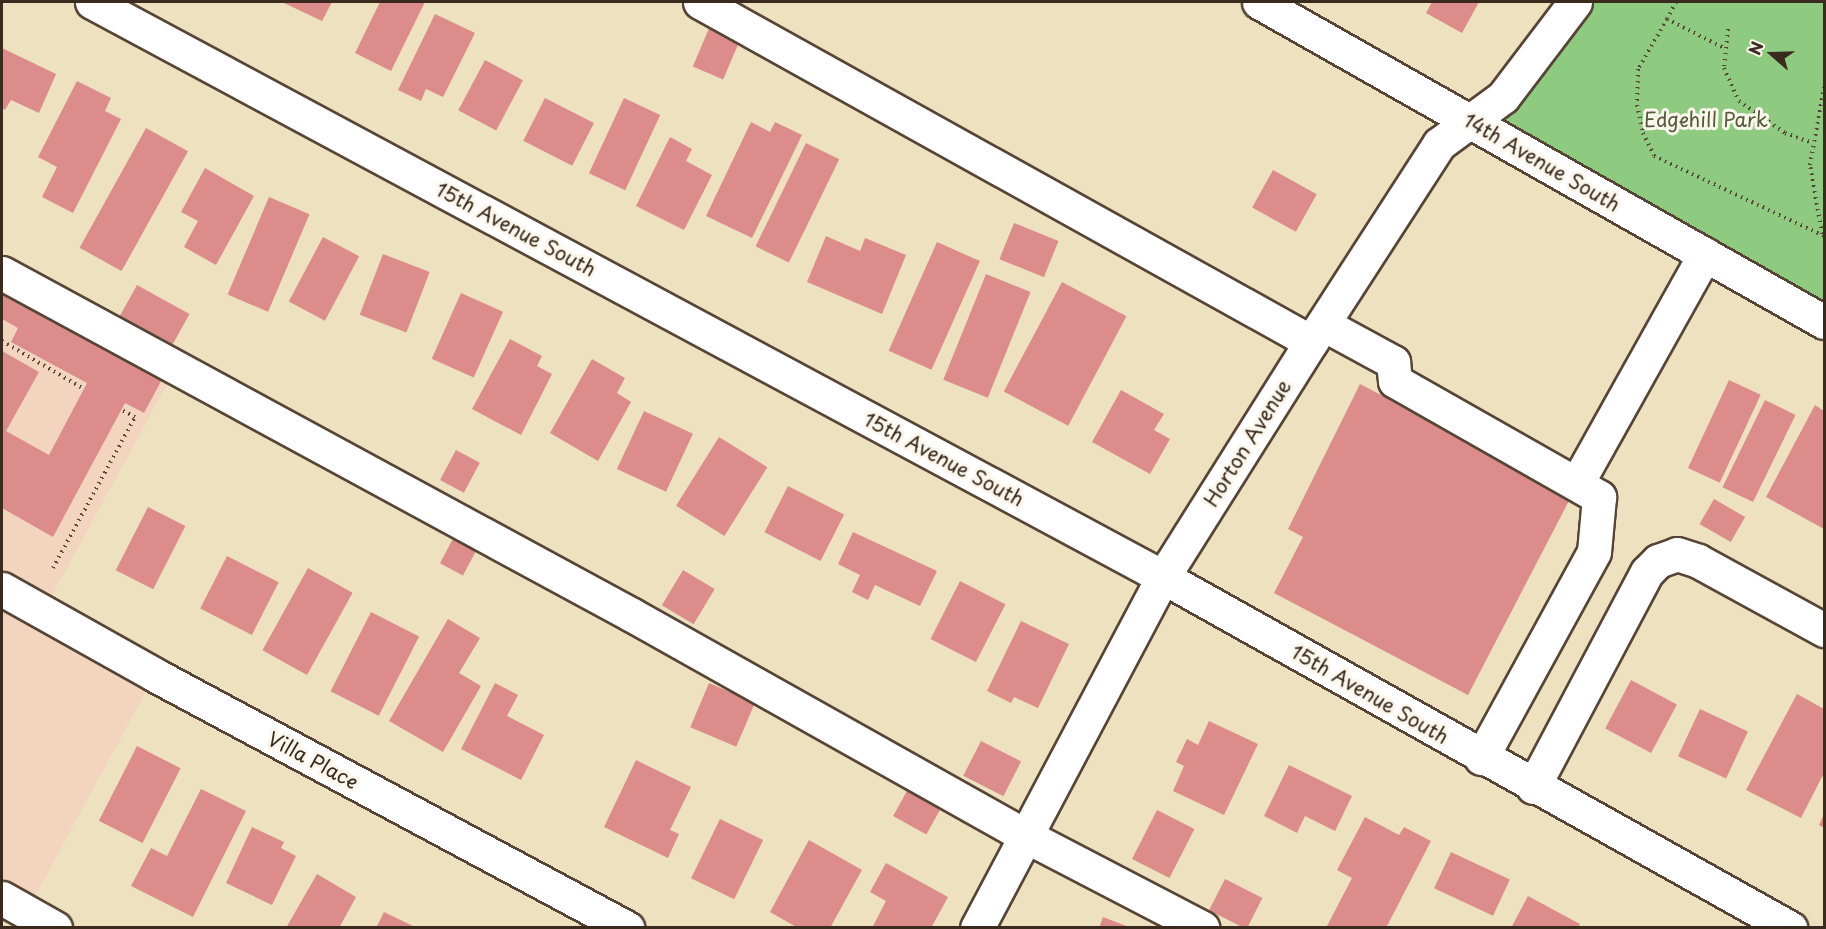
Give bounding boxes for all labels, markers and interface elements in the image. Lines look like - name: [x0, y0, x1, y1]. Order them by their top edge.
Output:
- north arrow: [1742, 24, 1802, 84]
- text: N: [1742, 38, 1769, 58]
- street label: 14th Avenue South: [1459, 107, 1625, 217]
- park label: Edgehill Park: [1644, 107, 1768, 131]
- street label: 15th Avenue South: [432, 177, 600, 281]
- street label: Horton Avenue: [1199, 376, 1295, 510]
- street label: 15th Avenue South: [860, 407, 1028, 511]
- street label: 15th Avenue South: [1287, 639, 1453, 749]
- street label: Villa Place: [263, 726, 363, 794]

